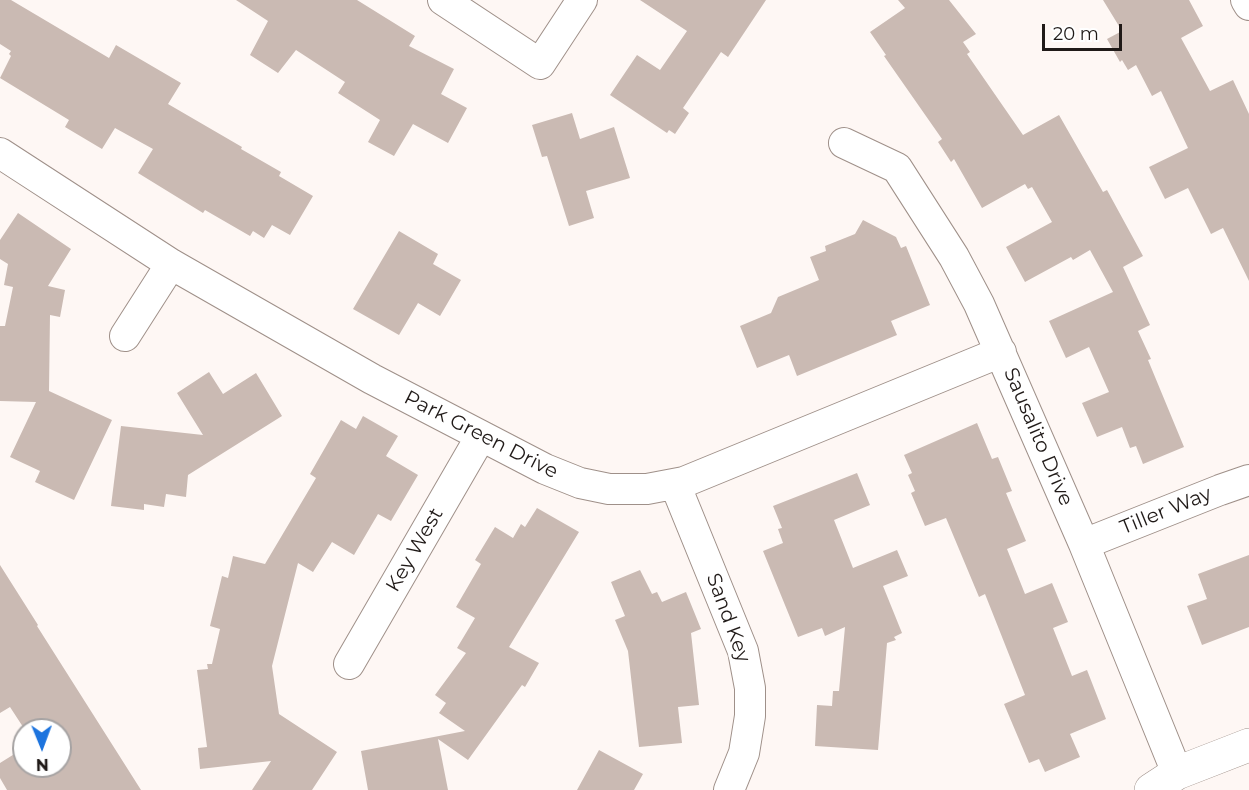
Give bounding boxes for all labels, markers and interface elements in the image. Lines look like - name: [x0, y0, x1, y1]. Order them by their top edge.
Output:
- scale bar: [1045, 12, 1124, 50]
- text: 20 m: [1053, 23, 1099, 45]
- street label: Sausalito Drive: [998, 364, 1078, 510]
- street label: Park Green Drive: [400, 386, 562, 484]
- street label: Tiller Way: [1117, 482, 1215, 540]
- street label: Key West: [381, 504, 449, 596]
- street label: Sand Key: [701, 570, 755, 666]
- north arrow: [12, 718, 72, 778]
- text: N: [36, 755, 49, 774]

